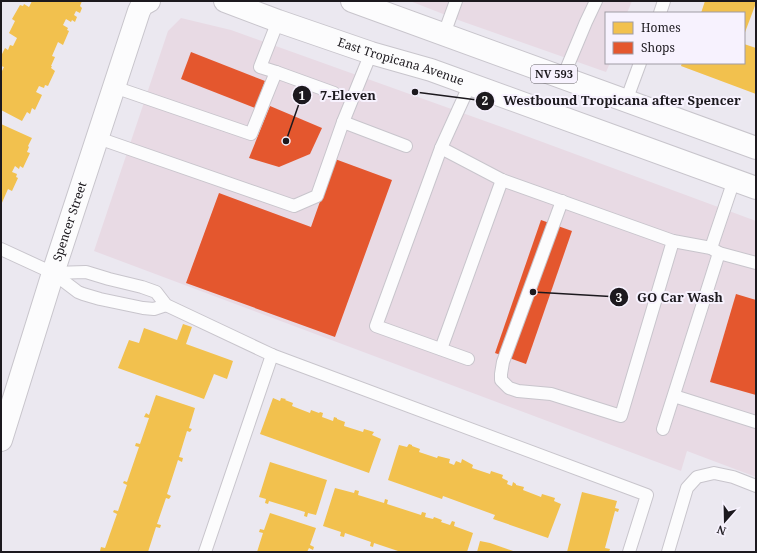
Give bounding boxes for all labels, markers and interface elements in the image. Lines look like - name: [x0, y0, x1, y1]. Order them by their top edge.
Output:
- legend: [605, 12, 745, 64]
- text: Homes: [641, 19, 681, 36]
- street label: East Tropicana Avenue: [336, 33, 466, 89]
- text: Shops: [641, 39, 675, 56]
- road number: NV 593: [531, 65, 577, 83]
- callout: 7-Eleven: [292, 83, 384, 108]
- text: 7-Eleven: [320, 86, 376, 104]
- text: 1: [299, 87, 306, 104]
- callout: Westbound Tropicana after Spencer: [475, 88, 748, 113]
- text: Westbound Tropicana after Spencer: [503, 91, 741, 109]
- text: 2: [482, 92, 489, 109]
- street label: Spencer Street: [48, 180, 90, 263]
- callout: GO Car Wash: [609, 285, 731, 310]
- text: GO Car Wash: [637, 288, 723, 306]
- text: 3: [616, 289, 623, 306]
- north arrow: [705, 501, 745, 541]
- text: N: [714, 522, 728, 539]

